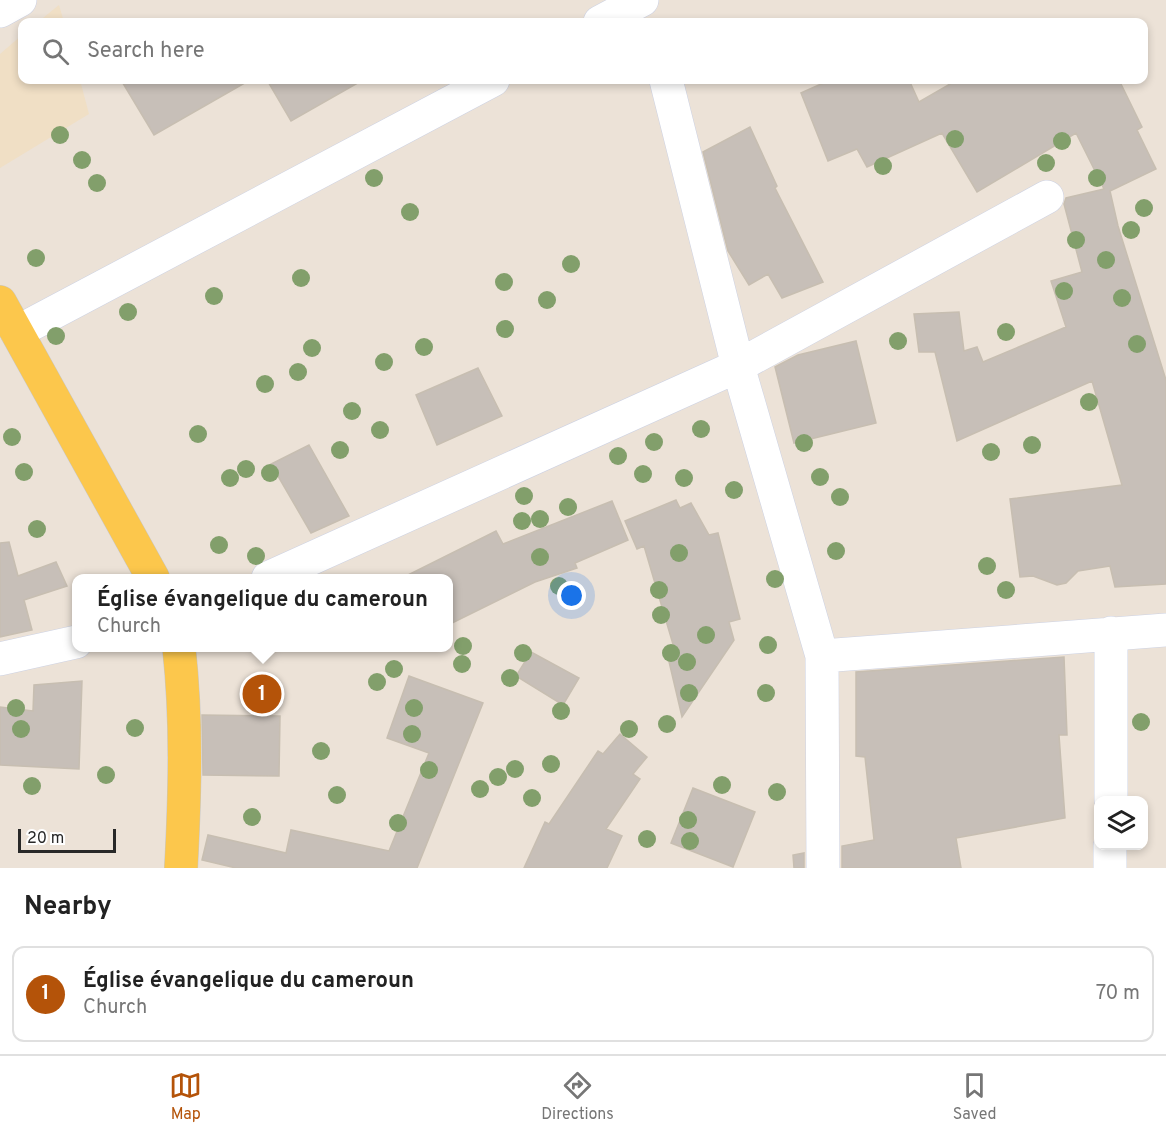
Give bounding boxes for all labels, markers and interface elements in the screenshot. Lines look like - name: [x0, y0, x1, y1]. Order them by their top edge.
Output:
- search box: [18, 18, 1148, 84]
- icon: search: [39, 35, 72, 68]
- text: Search here: [87, 38, 205, 65]
- popup: [72, 574, 453, 652]
- your location: [557, 581, 586, 610]
- text: Église évangelique du cameroun: [97, 587, 428, 614]
- text: Church: [97, 614, 161, 640]
- pin: 1: [242, 672, 282, 716]
- map controls: [1094, 796, 1148, 850]
- button: layers: [1094, 796, 1148, 850]
- scale bar: [18, 826, 116, 854]
- text: 20 m: [27, 829, 64, 849]
- text: Nearby: [24, 891, 112, 924]
- text: Église évangelique du cameroun: [83, 968, 414, 995]
- text: 1: [42, 981, 50, 1007]
- text: 70 m: [1096, 981, 1140, 1007]
- text: Church: [83, 995, 147, 1021]
- tab: Map: [169, 1069, 202, 1125]
- tab: Directions: [541, 1069, 614, 1125]
- tab: Saved: [953, 1069, 997, 1125]

